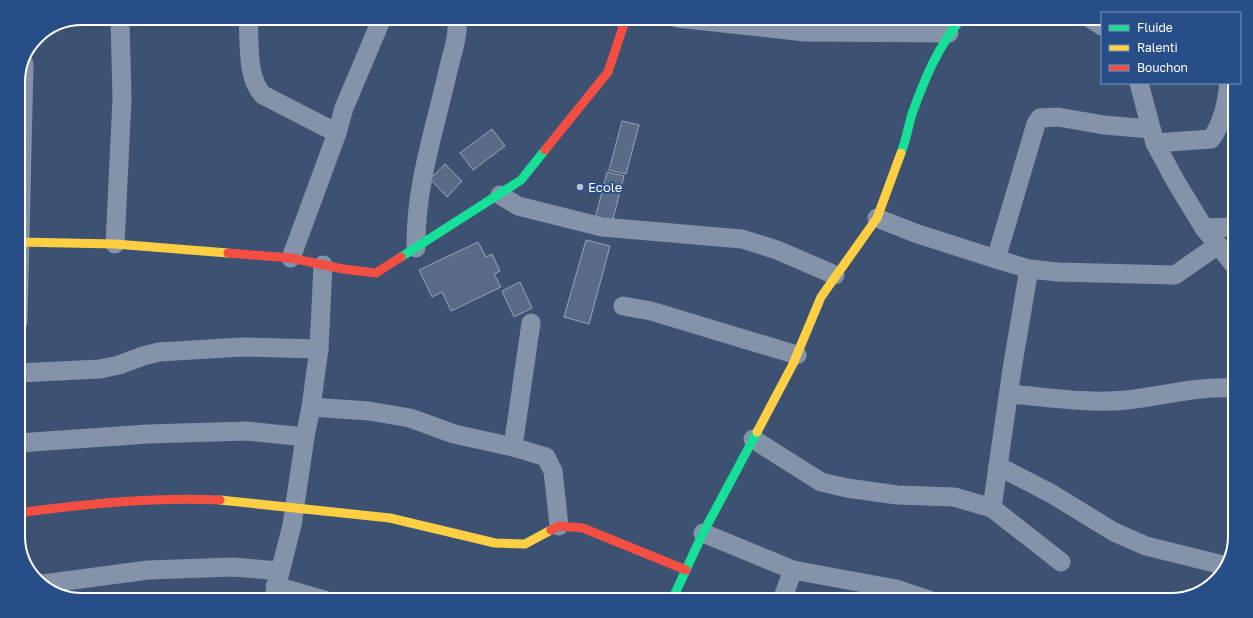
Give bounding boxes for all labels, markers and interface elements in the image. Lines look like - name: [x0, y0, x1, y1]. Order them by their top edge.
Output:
- legend: [1101, 12, 1241, 84]
- text: Fluide: [1137, 20, 1173, 35]
- text: Ralenti: [1137, 40, 1178, 55]
- text: Bouchon: [1137, 60, 1188, 75]
- place label: Ecole: [588, 179, 622, 195]
- marker: Ecole: [575, 182, 585, 192]

